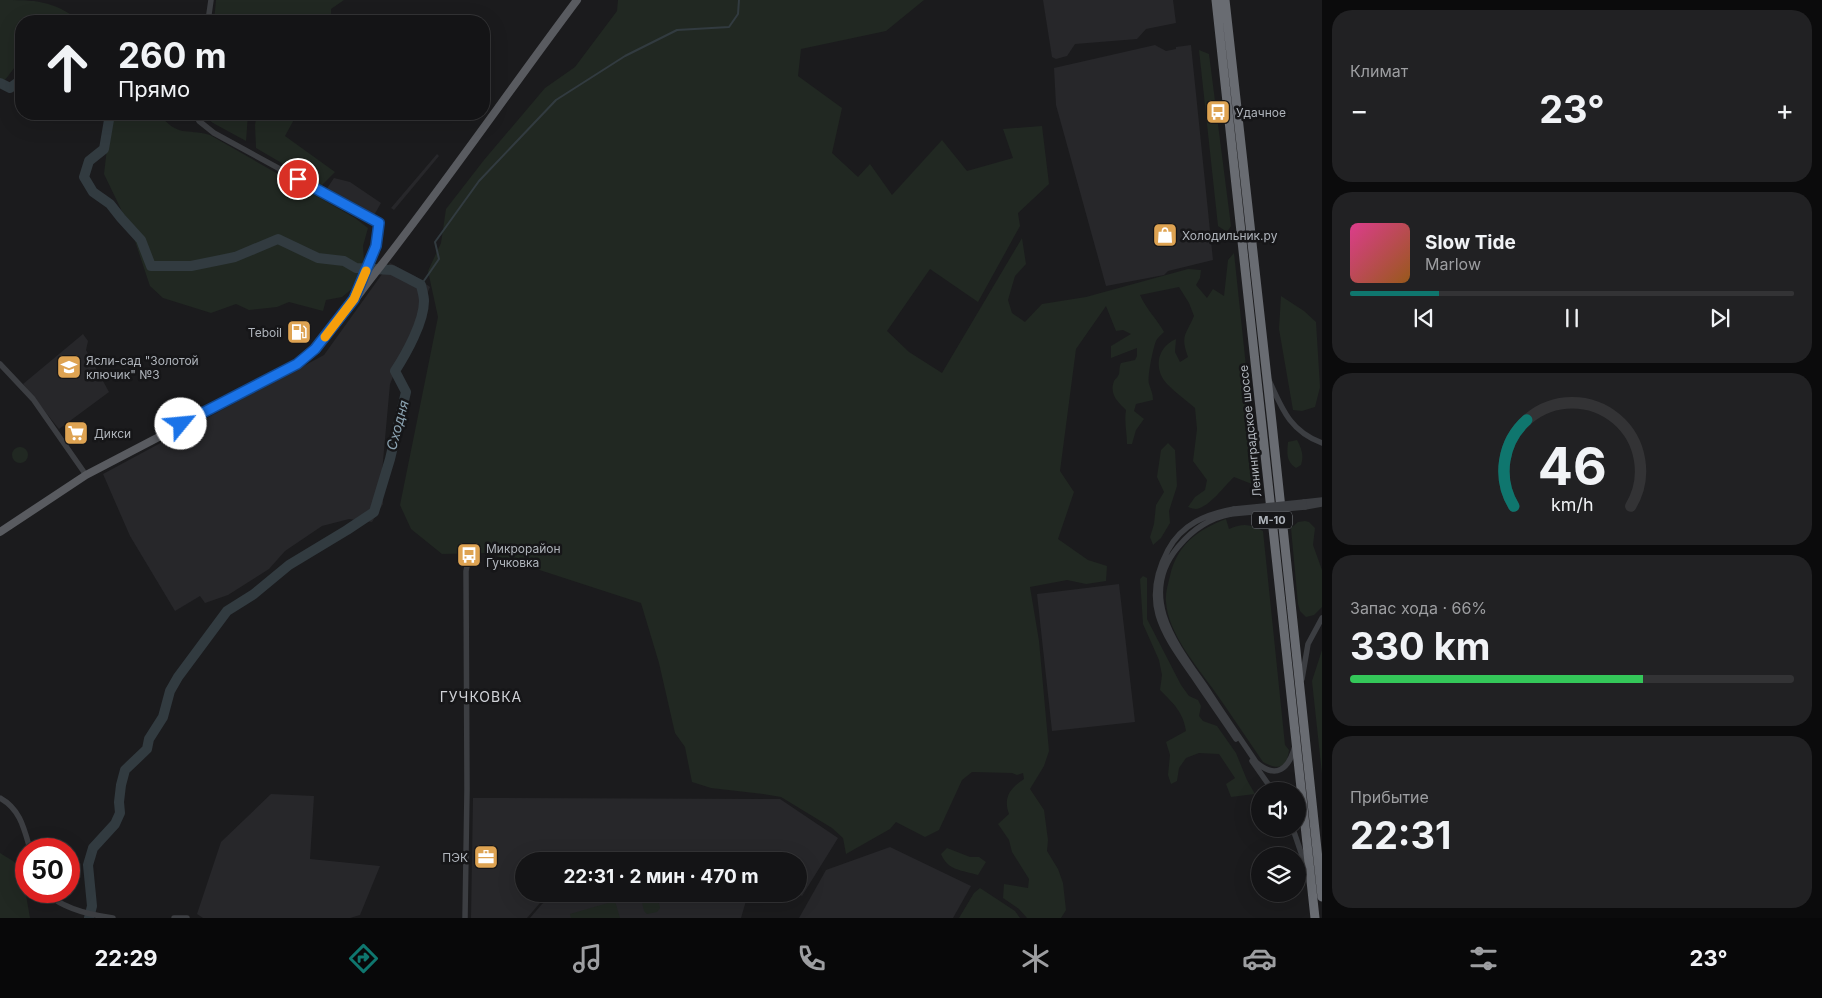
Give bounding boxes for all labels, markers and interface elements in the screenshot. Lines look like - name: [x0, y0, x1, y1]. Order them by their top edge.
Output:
- text: 260 m: [118, 34, 227, 76]
- icon: ahead: [35, 35, 100, 100]
- text: Климат: [1350, 61, 1408, 81]
- text: Прямо: [118, 76, 190, 102]
- text: 23°: [1539, 86, 1605, 132]
- text: −: [1350, 93, 1369, 127]
- text: +: [1775, 93, 1794, 127]
- bus stop icon: Удачное: [1205, 99, 1231, 125]
- place label: Удачное: [1236, 105, 1286, 120]
- pin: [277, 158, 319, 200]
- icon: arrive: [284, 165, 312, 193]
- shop icon: Холодильник.ру: [1152, 222, 1178, 248]
- place label: Холодильник.ру: [1182, 228, 1278, 243]
- text: Slow Tide: [1425, 231, 1516, 254]
- text: Marlow: [1425, 254, 1481, 274]
- icon: previous: [1410, 304, 1438, 332]
- icon: pause: [1558, 304, 1586, 332]
- icon: next: [1706, 304, 1734, 332]
- fuel station icon: Teboil: [286, 319, 312, 345]
- place label: Teboil: [248, 325, 282, 340]
- place label: Ясли-сад "Золотой ключик" №3: [86, 353, 199, 382]
- school or university icon: Ясли-сад "Золотой ключик" №3: [56, 354, 82, 380]
- street label: Ленинградское шоссе: [1236, 364, 1264, 498]
- position arrow: [154, 397, 206, 449]
- water label: Сходня: [382, 398, 412, 452]
- supermarket icon: Дикси: [63, 420, 89, 446]
- place label: Дикси: [94, 426, 131, 441]
- text: 46: [1538, 435, 1606, 498]
- text: km/h: [1551, 494, 1593, 515]
- road number: М-10: [1252, 512, 1292, 528]
- place label: Микрорайон Гучковка: [486, 541, 561, 570]
- bus stop icon: Микрорайон Гучковка: [456, 542, 482, 568]
- text: Запас хода · 66%: [1350, 598, 1487, 618]
- text: 330 km: [1350, 623, 1490, 669]
- district label: ГУЧКОВКА: [440, 688, 522, 705]
- map controls: [1251, 782, 1306, 902]
- button: sound: [1251, 782, 1306, 837]
- text: Прибытие: [1350, 787, 1429, 807]
- text: 22:31: [1350, 812, 1451, 858]
- speed limit sign: 50: [15, 838, 80, 903]
- office icon: ПЭК: [473, 844, 499, 870]
- button: layers: [1251, 847, 1306, 902]
- place label: ПЭК: [442, 850, 468, 865]
- text: 22:31 · 2 мин · 470 m: [563, 865, 759, 888]
- icon: directions: [346, 941, 381, 976]
- icon: music: [570, 941, 605, 976]
- icon: phone: [794, 941, 829, 976]
- icon: climate: [1018, 941, 1053, 976]
- icon: car: [1242, 941, 1277, 976]
- icon: filters: [1466, 941, 1501, 976]
- text: 22:29: [94, 945, 158, 971]
- text: 23°: [1690, 945, 1728, 971]

